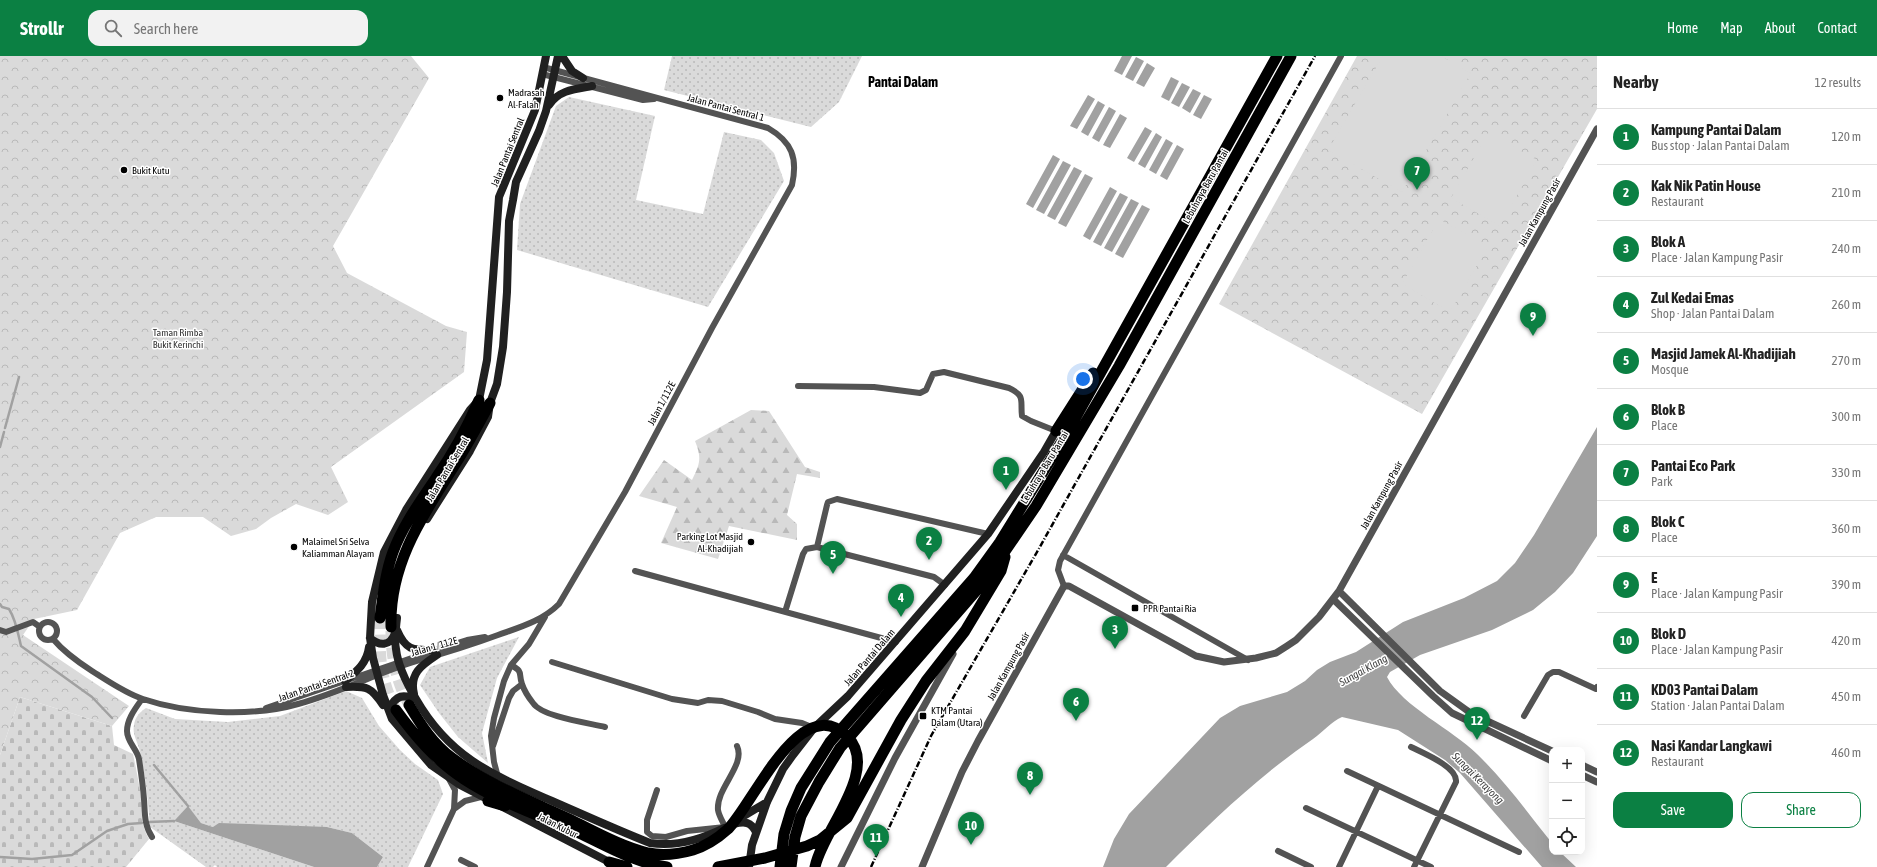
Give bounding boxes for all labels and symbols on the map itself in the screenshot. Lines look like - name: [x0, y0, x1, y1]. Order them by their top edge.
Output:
- district label: Pantai Dalam: [868, 74, 938, 90]
- place label: Madrasah Al-Falah: [508, 87, 545, 110]
- street label: Jalan Pantai Sentral 1: [686, 92, 766, 123]
- marker: Madrasah Al-Falah: [495, 93, 505, 103]
- street label: Jalan Pantai Sentral: [489, 116, 526, 188]
- street label: Lebuhraya Baru Pantai: [1181, 147, 1230, 225]
- pin: 7: [1404, 157, 1430, 190]
- marker: Bukit Kutu: [119, 165, 129, 175]
- place label: Bukit Kutu: [132, 165, 170, 176]
- street label: Jalan Kampung Pasir: [1516, 175, 1563, 248]
- pin: 9: [1520, 303, 1546, 336]
- park label: Taman Rimba Bukit Kerinchi: [153, 327, 203, 350]
- your location: [1073, 369, 1093, 389]
- street label: Jalan 1/112E: [645, 379, 678, 427]
- street label: Lebuhraya Baru Pantai: [1018, 429, 1070, 506]
- street label: Jalan Pantai Sentral: [424, 435, 471, 504]
- pin: 1: [993, 457, 1019, 490]
- street label: Jalan Kampung Pasir: [1358, 458, 1405, 531]
- pin: 2: [916, 527, 942, 560]
- place label: Parking Lot Masjid Al-Khadijiah: [677, 531, 743, 554]
- place label: Malaimel Sri Selva Kaliamman Alayam: [302, 536, 374, 559]
- marker: Parking Lot Masjid Al-Khadijiah: [746, 537, 756, 547]
- pin: 5: [820, 541, 846, 574]
- marker: Malaimel Sri Selva Kaliamman Alayam: [289, 542, 299, 552]
- pin: 4: [888, 584, 914, 617]
- marker: PPR Pantai Ria: [1130, 603, 1140, 613]
- place label: PPR Pantai Ria: [1143, 603, 1197, 614]
- pin: 3: [1102, 616, 1128, 649]
- street label: Jalan Pantai Dalam: [842, 627, 897, 688]
- street label: Jalan Kampung Pasir: [985, 629, 1032, 702]
- street label: Jalan 1/112E: [410, 634, 459, 658]
- water label: Sungai Klang: [1336, 652, 1389, 689]
- street label: Jalan Pantai Sentral 2: [277, 667, 356, 704]
- pin: 6: [1063, 688, 1089, 721]
- place label: KTM Pantai Dalam (Utara): [931, 705, 983, 728]
- pin: 12: [1464, 707, 1490, 740]
- marker: KTM Pantai Dalam (Utara): [918, 711, 928, 721]
- water label: Sungai Kerayong: [1449, 749, 1506, 806]
- pin: 8: [1017, 762, 1043, 795]
- street label: Jalan Kubur: [536, 811, 581, 841]
- pin: 10: [958, 812, 984, 845]
- pin: 11: [863, 824, 889, 857]

